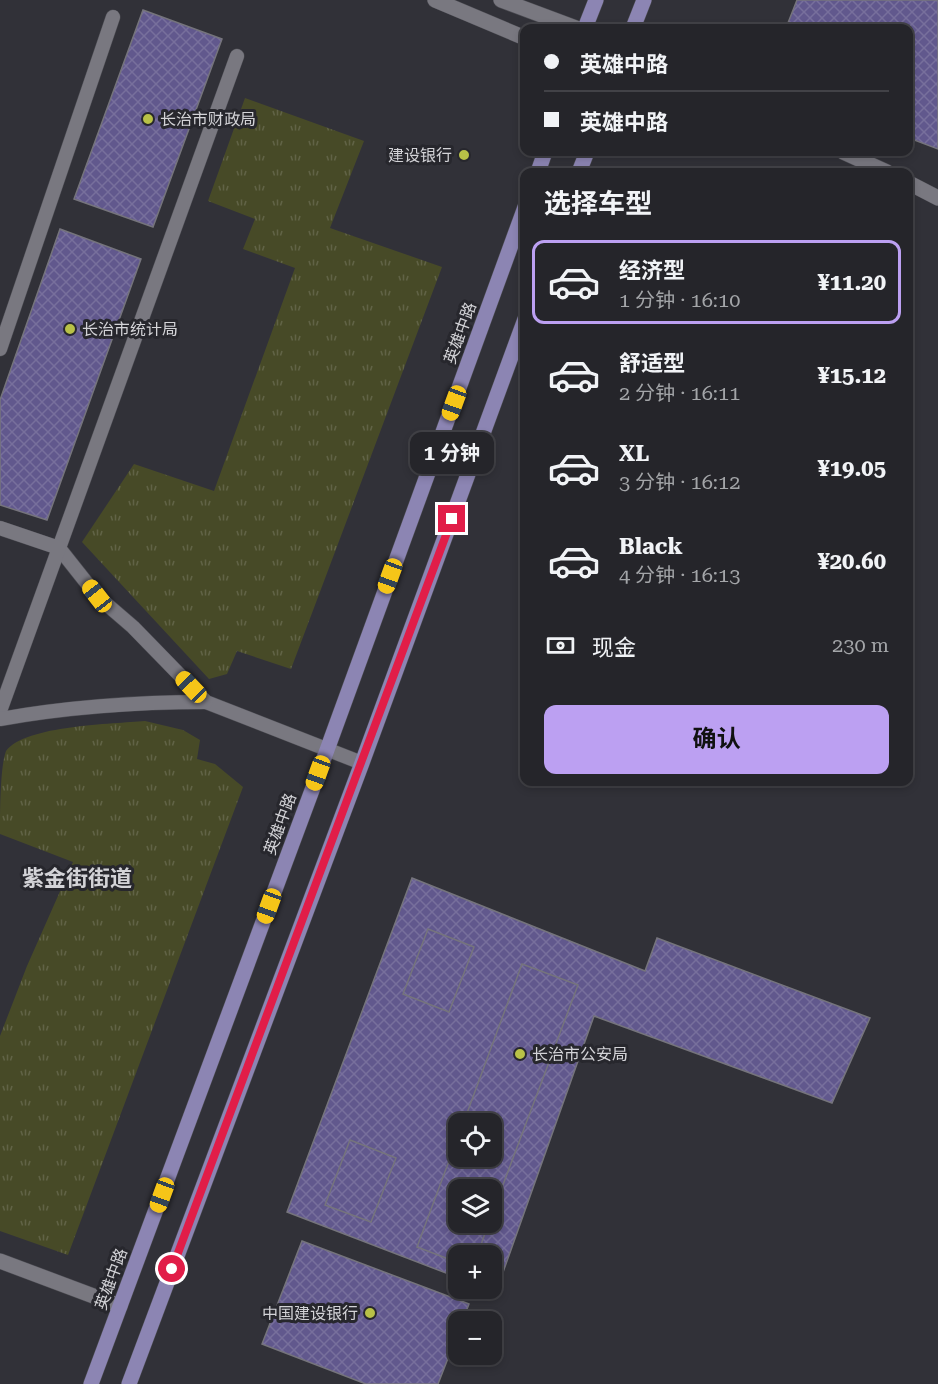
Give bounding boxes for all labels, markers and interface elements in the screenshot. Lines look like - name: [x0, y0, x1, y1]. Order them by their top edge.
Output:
- text: 英雄中路: [580, 52, 668, 77]
- place label: 长治市财政局: [160, 110, 256, 129]
- text: 英雄中路: [580, 110, 668, 135]
- marker: 长治市财政局: [141, 112, 155, 126]
- place label: 建设银行: [388, 146, 452, 165]
- marker: 建设银行: [457, 148, 471, 162]
- text: 选择车型: [544, 188, 652, 220]
- icon: car: [547, 255, 601, 309]
- text: 经济型: [619, 258, 685, 283]
- text: ¥11.20: [817, 270, 886, 295]
- text: 1 分钟 · 16:10: [619, 288, 740, 312]
- street label: 英雄中路: [440, 300, 480, 366]
- place label: 长治市统计局: [82, 320, 178, 339]
- marker: 长治市统计局: [63, 322, 77, 336]
- icon: car: [547, 348, 601, 402]
- text: 舒适型: [619, 351, 685, 376]
- text: ¥15.12: [817, 363, 886, 388]
- text: 2 分钟 · 16:11: [619, 381, 740, 405]
- car: [439, 383, 469, 423]
- callout: 1 分钟: [410, 432, 494, 474]
- text: 1 分钟: [424, 441, 480, 465]
- icon: car: [547, 441, 601, 495]
- text: XL: [619, 441, 649, 466]
- text: ¥19.05: [817, 456, 886, 481]
- text: 3 分钟 · 16:12: [619, 470, 740, 494]
- route end: [438, 505, 465, 532]
- icon: car: [547, 534, 601, 588]
- text: Black: [619, 534, 683, 559]
- text: ¥20.60: [817, 549, 886, 574]
- car: [375, 556, 405, 596]
- text: 4 分钟 · 16:13: [619, 563, 740, 587]
- car: [79, 576, 115, 616]
- icon: cash: [544, 629, 577, 662]
- text: 230 m: [832, 633, 889, 657]
- text: 现金: [592, 635, 636, 660]
- car: [172, 668, 210, 706]
- button: 确认: [544, 705, 889, 774]
- car: [303, 753, 333, 793]
- street label: 英雄中路: [260, 791, 300, 857]
- district label: 紫金街街道: [22, 866, 132, 891]
- car: [254, 886, 284, 926]
- place label: 长治市公安局: [532, 1045, 628, 1064]
- marker: 长治市公安局: [513, 1047, 527, 1061]
- map controls: [448, 1113, 502, 1365]
- button: locate: [448, 1113, 502, 1167]
- car: [147, 1175, 177, 1215]
- button: layers: [448, 1179, 502, 1233]
- button: +: [448, 1245, 502, 1299]
- street label: 英雄中路: [91, 1246, 131, 1312]
- route start: [158, 1255, 185, 1282]
- place label: 中国建设银行: [262, 1304, 358, 1323]
- marker: 中国建设银行: [363, 1306, 377, 1320]
- button: −: [448, 1311, 502, 1365]

